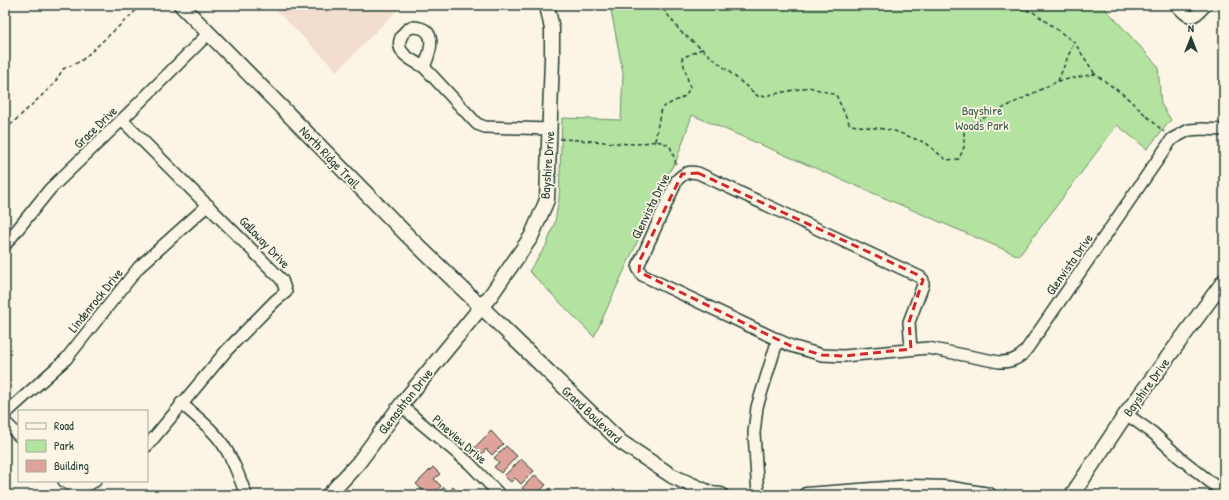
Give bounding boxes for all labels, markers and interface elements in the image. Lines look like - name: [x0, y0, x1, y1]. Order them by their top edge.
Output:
- north arrow: [1171, 18, 1211, 58]
- text: N: [1188, 21, 1194, 35]
- park label: Bayshire Woods Park: [955, 101, 1009, 134]
- street label: Grace Drive: [69, 102, 121, 152]
- street label: North Ridge Trail: [296, 122, 365, 193]
- street label: Bayshire Drive: [536, 130, 558, 200]
- street label: Glenvista Drive: [626, 170, 674, 242]
- street label: Galloway Drive: [236, 212, 294, 272]
- street label: Glenvista Drive: [1041, 230, 1097, 298]
- street label: Lindenrock Drive: [63, 264, 127, 336]
- street label: Bayshire Drive: [1119, 354, 1173, 420]
- street label: Glenashton Drive: [373, 364, 437, 438]
- street label: Grand Boulevard: [558, 381, 626, 447]
- legend: [18, 410, 148, 482]
- street label: Pineview Drive: [429, 410, 491, 468]
- text: Road: [54, 417, 74, 434]
- text: Park: [54, 437, 74, 454]
- text: Building: [54, 457, 89, 474]

